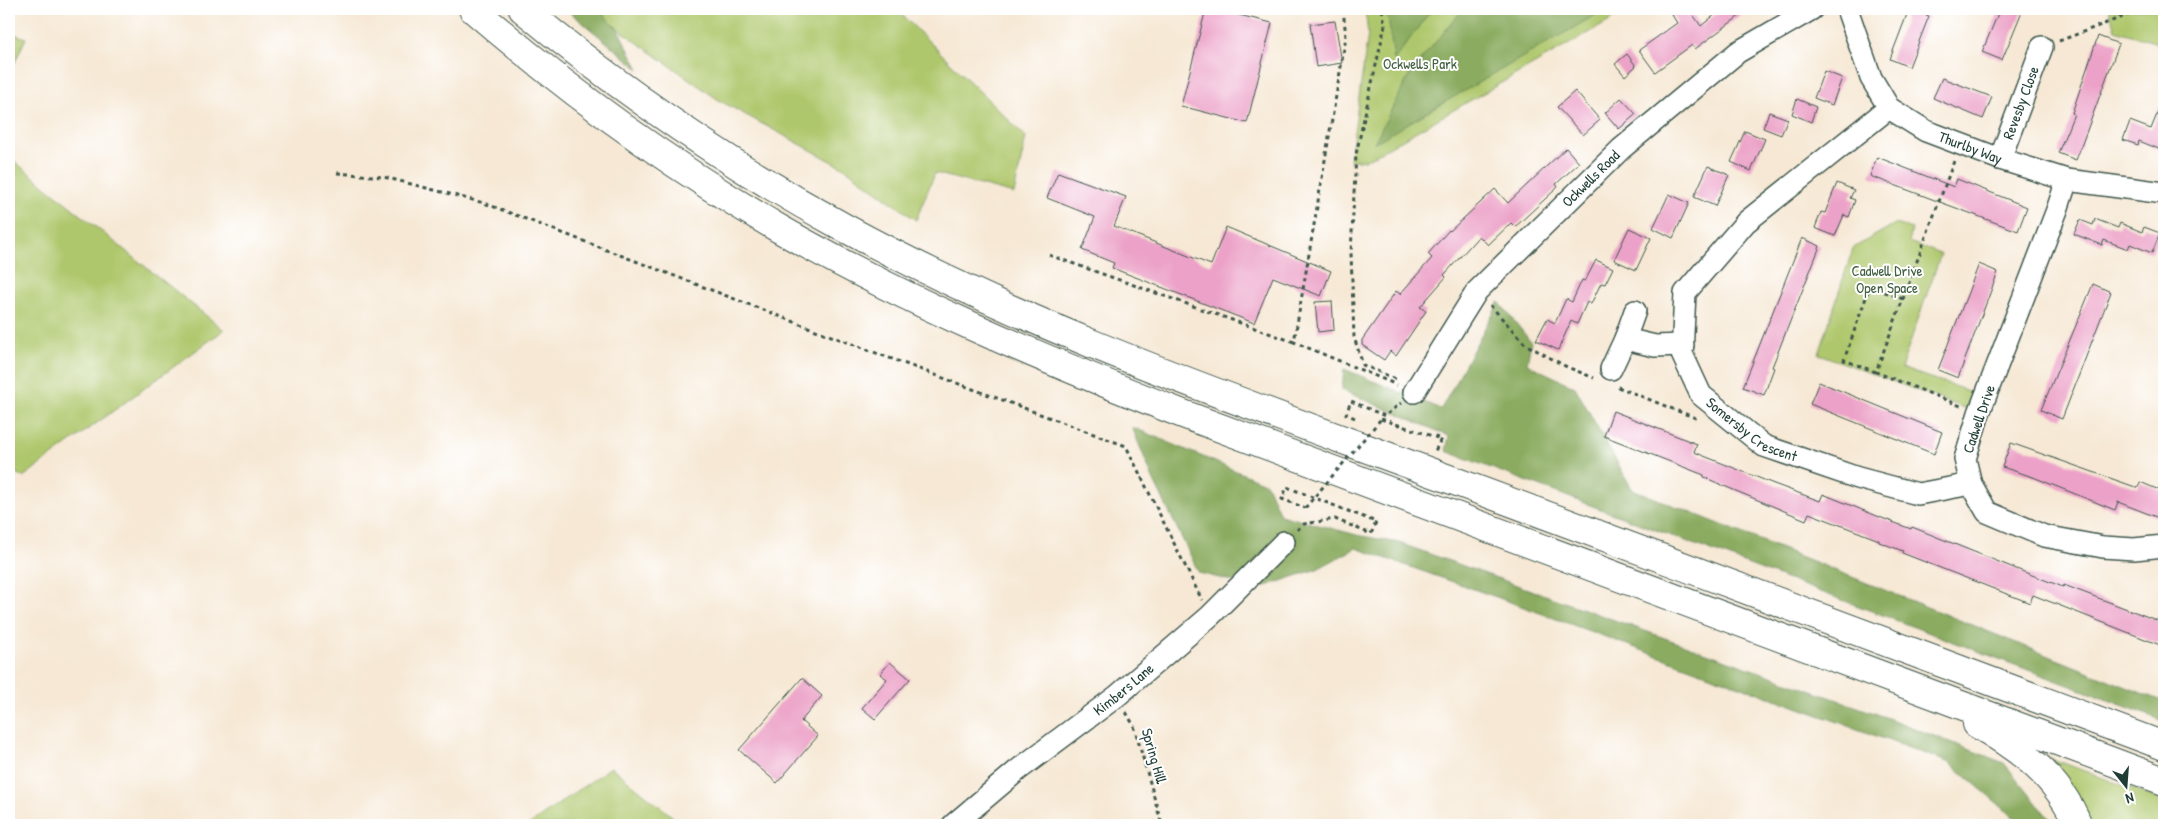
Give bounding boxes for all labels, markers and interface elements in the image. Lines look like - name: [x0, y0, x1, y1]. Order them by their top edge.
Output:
- park label: Ockwells Park: [1383, 53, 1457, 74]
- street label: Revesby Close: [1997, 63, 2044, 142]
- street label: Thurlby Way: [1936, 126, 2005, 169]
- street label: Ockwells Road: [1557, 145, 1624, 212]
- park label: Cadwell Drive Open Space: [1851, 260, 1923, 298]
- street label: Cadwell Drive: [1957, 382, 2000, 456]
- street label: Somersby Crescent: [1702, 392, 1801, 467]
- street label: Kimbers Lane: [1089, 658, 1158, 720]
- street label: Spring Hill: [1137, 726, 1172, 786]
- north arrow: [2100, 762, 2150, 812]
- text: N: [2123, 789, 2136, 809]

